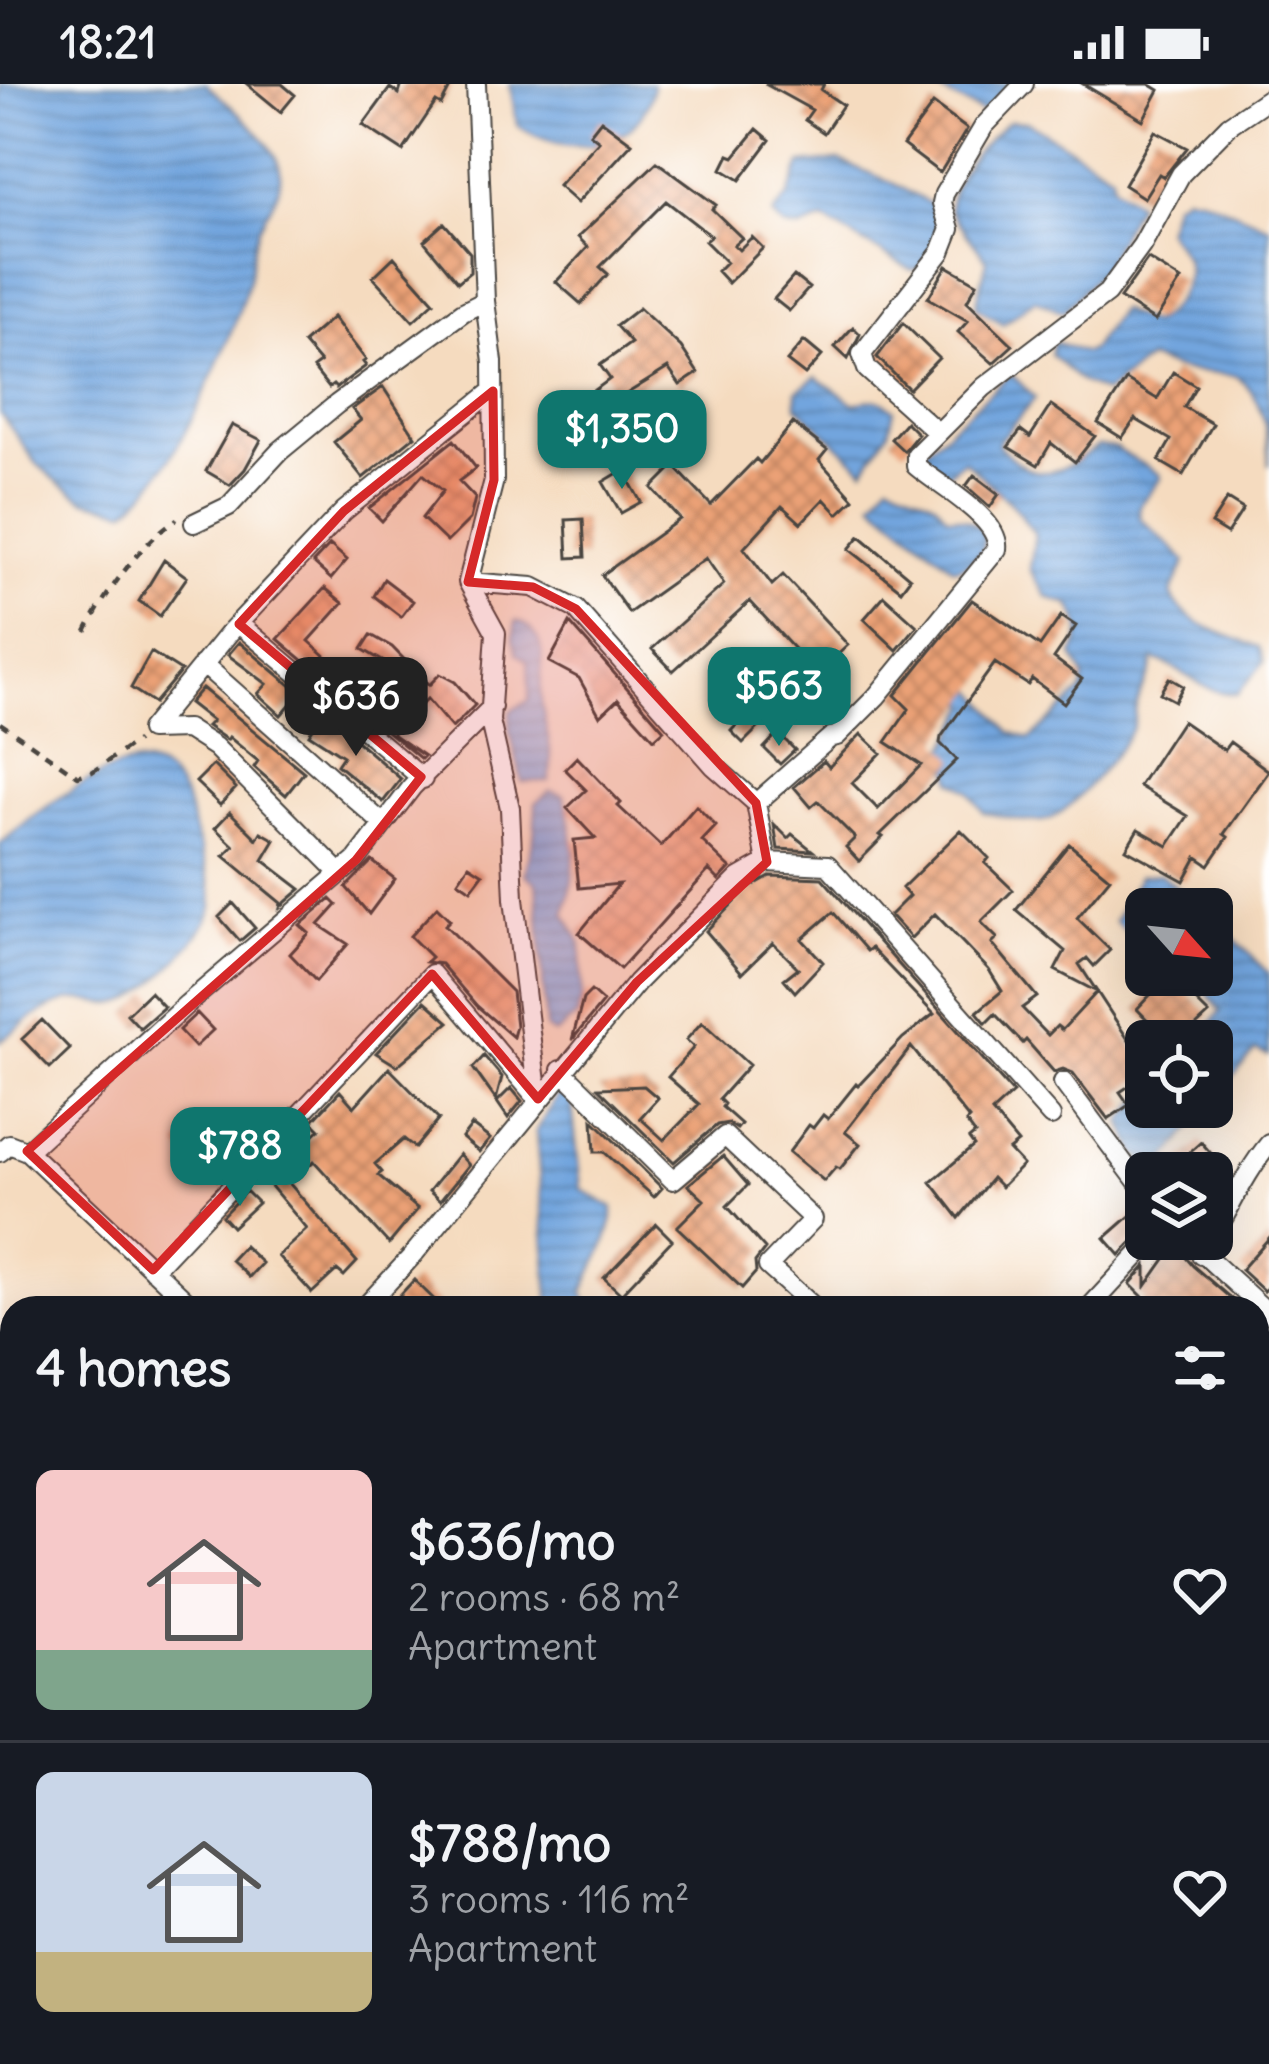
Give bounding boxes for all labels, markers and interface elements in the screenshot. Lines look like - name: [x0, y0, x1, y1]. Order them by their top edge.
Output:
- text: 18:21: [60, 14, 156, 70]
- pin: $1,350: [524, 390, 720, 492]
- text: $1,350: [565, 404, 679, 453]
- pin: $563: [708, 647, 850, 749]
- pin: $636: [285, 657, 427, 759]
- text: $563: [735, 661, 823, 710]
- text: $636: [312, 671, 400, 720]
- north arrow: [1125, 888, 1233, 996]
- map controls: [1125, 888, 1233, 1260]
- button: locate: [1125, 1020, 1233, 1128]
- pin: $788: [169, 1107, 311, 1209]
- text: $788: [197, 1121, 283, 1170]
- button: layers: [1125, 1152, 1233, 1260]
- icon: filters: [1167, 1335, 1233, 1401]
- text: 4 homes: [36, 1336, 231, 1400]
- text: $636/mo: [408, 1509, 615, 1573]
- icon: home: [132, 1518, 276, 1662]
- icon: heart: [1167, 1557, 1233, 1623]
- text: 2 rooms · 68 m²: [408, 1573, 680, 1622]
- text: Apartment: [408, 1622, 597, 1671]
- text: $788/mo: [408, 1811, 611, 1875]
- icon: home: [132, 1820, 276, 1964]
- icon: heart: [1167, 1859, 1233, 1925]
- text: 3 rooms · 116 m²: [408, 1875, 690, 1924]
- text: Apartment: [408, 1924, 597, 1973]

